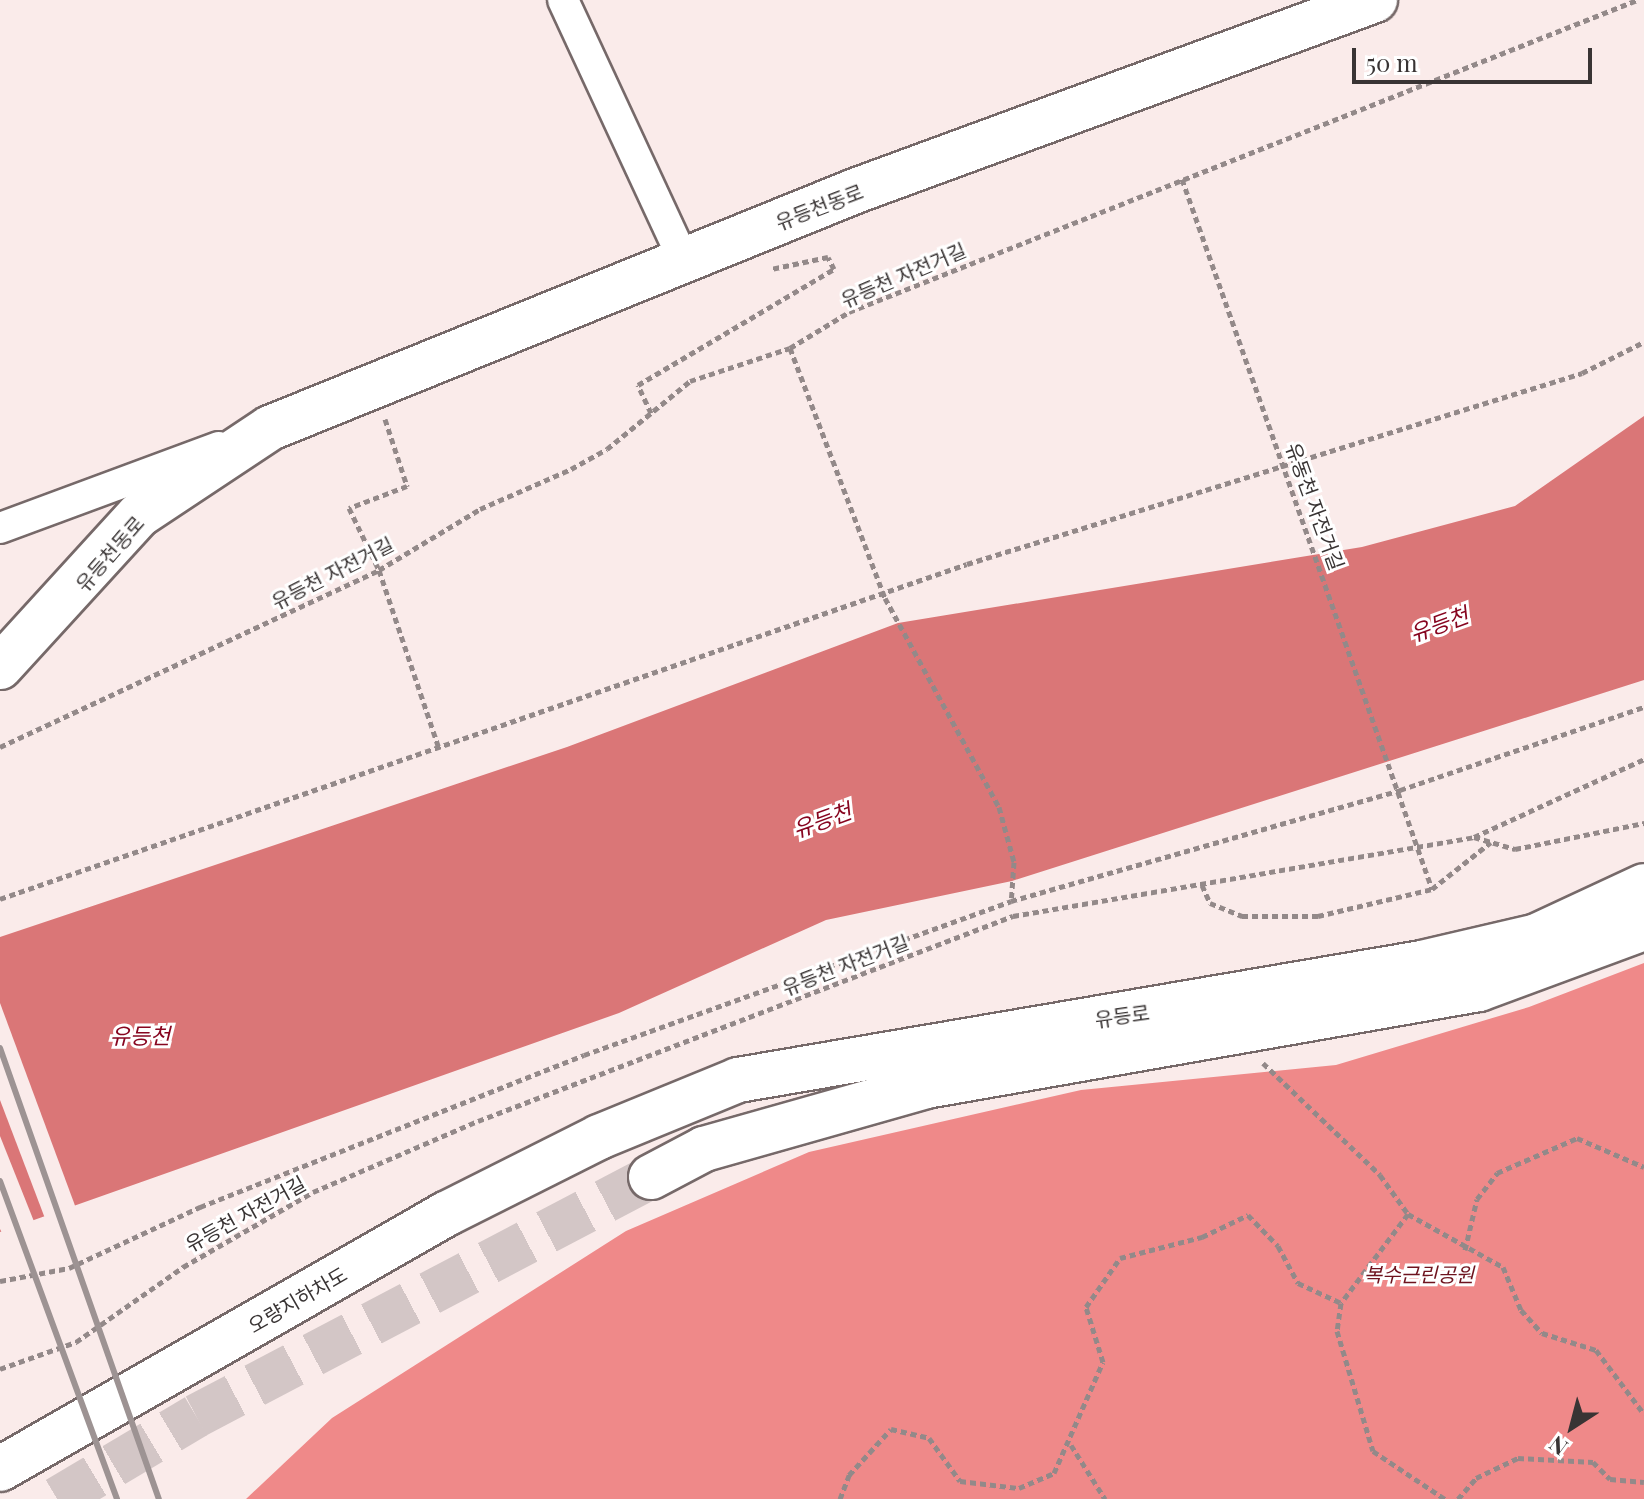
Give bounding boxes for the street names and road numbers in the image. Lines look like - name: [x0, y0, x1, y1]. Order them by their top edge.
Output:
- street label: 유등천동로: [772, 178, 866, 234]
- street label: 유등천 자전거길: [837, 237, 969, 311]
- street label: 유동천 자전거길: [1282, 439, 1350, 573]
- street label: 유등천동로: [70, 510, 148, 596]
- street label: 유등천 자전거길: [267, 531, 397, 613]
- street label: 유등천 자전거길: [778, 929, 912, 999]
- street label: 유등로: [1093, 999, 1151, 1031]
- street label: 유등천 자전거길: [181, 1170, 309, 1256]
- street label: 오량지하차도: [243, 1261, 351, 1337]

